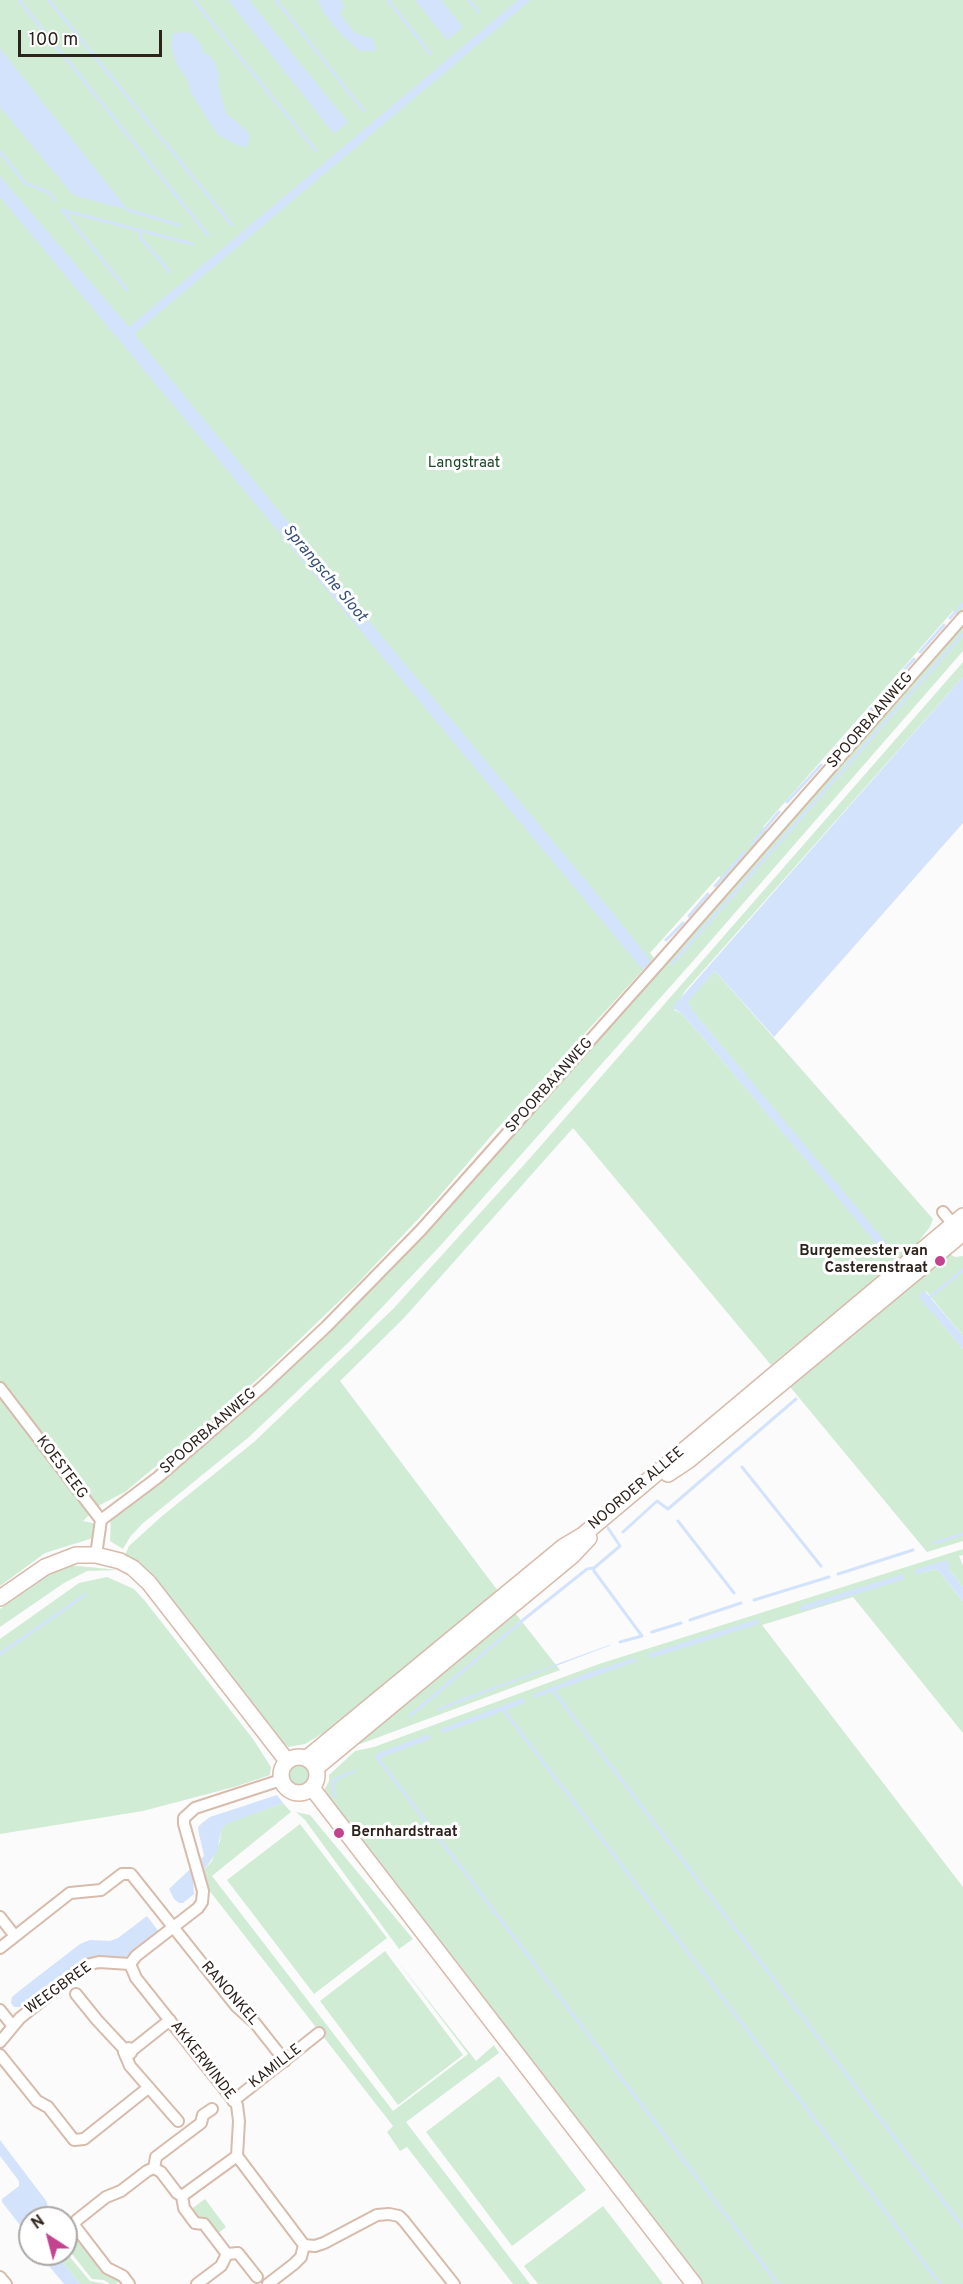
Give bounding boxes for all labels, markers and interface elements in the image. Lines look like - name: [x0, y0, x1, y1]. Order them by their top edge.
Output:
- scale bar: [21, 18, 165, 56]
- text: 100 m: [29, 29, 78, 52]
- park label: Langstraat: [428, 455, 500, 473]
- water label: Sprangsche Sloot: [278, 522, 370, 626]
- street label: SPOORBAANWEG: [824, 669, 918, 773]
- street label: SPOORBAANWEG: [503, 1035, 597, 1137]
- place label: Burgemeester van Casterenstraat: [799, 1243, 928, 1278]
- marker: Burgemeester van Casterenstraat: [933, 1254, 947, 1268]
- street label: SPOORBAANWEG: [157, 1385, 261, 1479]
- street label: KOESTEEG: [32, 1433, 90, 1503]
- street label: NOORDER ALLEE: [585, 1444, 689, 1534]
- place label: Bernhardstraat: [351, 1824, 458, 1842]
- marker: Bernhardstraat: [332, 1826, 346, 1840]
- street label: RANONKEL: [196, 1958, 262, 2030]
- street label: WEEGBREE: [22, 1959, 96, 2019]
- street label: AKKERWINDE: [166, 2018, 238, 2104]
- street label: KAMILLE: [246, 2041, 306, 2093]
- north arrow: [18, 2206, 78, 2266]
- text: N: [28, 2212, 49, 2235]

